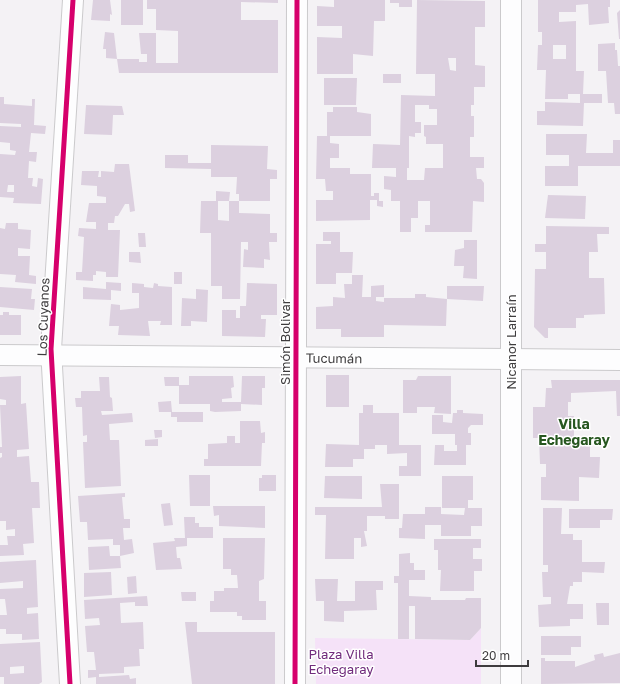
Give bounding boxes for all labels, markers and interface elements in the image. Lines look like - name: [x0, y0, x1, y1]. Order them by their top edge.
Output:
- street label: Los Cuyanos: [34, 277, 52, 357]
- street label: Nicanor Larraín: [503, 294, 519, 390]
- street label: Simón Bolivar: [277, 299, 293, 385]
- street label: Tucumán: [306, 350, 362, 366]
- district label: Villa Echegaray: [538, 415, 610, 448]
- scale bar: [476, 642, 528, 668]
- park label: Plaza Villa Echegaray: [308, 646, 374, 677]
- text: 20 m: [482, 648, 510, 663]

